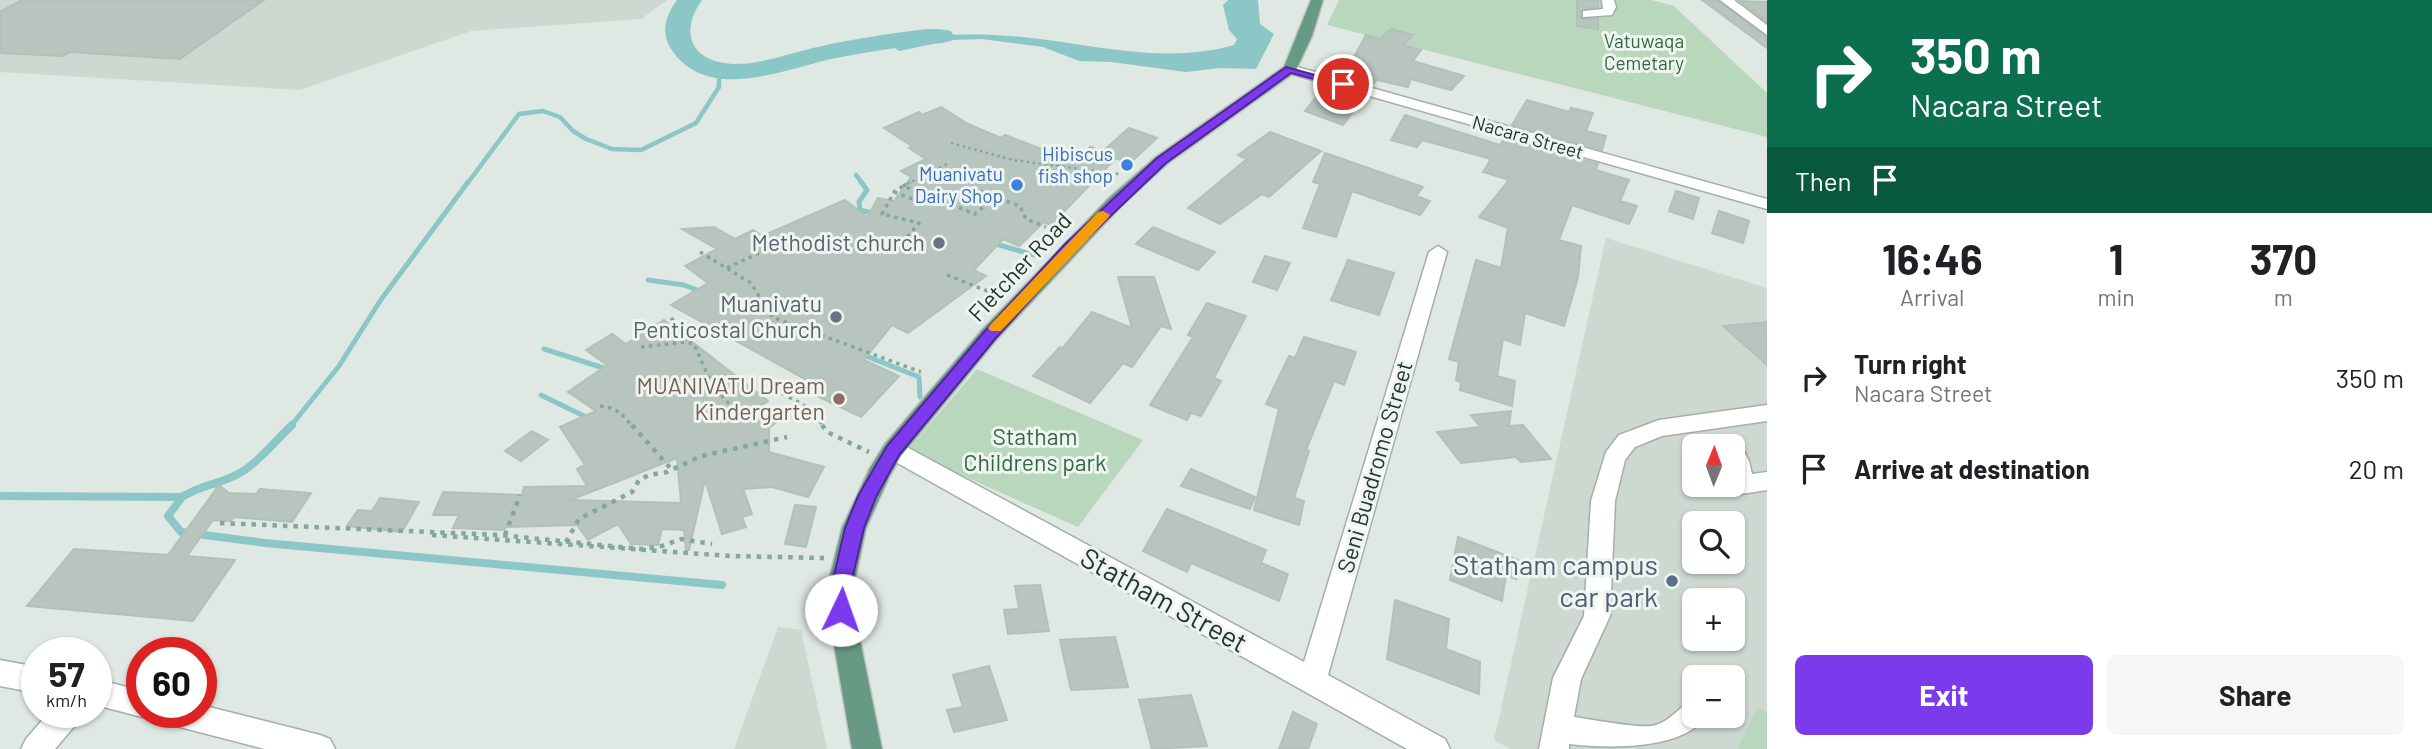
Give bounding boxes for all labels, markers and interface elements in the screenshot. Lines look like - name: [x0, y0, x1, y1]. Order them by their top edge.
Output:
- text: 350 m: [1910, 25, 2042, 84]
- icon: right: [1795, 28, 1886, 119]
- park label: Vatuwaqa Cemetary: [1604, 29, 1684, 74]
- pin: [1313, 54, 1373, 114]
- icon: arrive: [1324, 65, 1362, 103]
- text: Nacara Street: [1910, 85, 2103, 123]
- street label: Nacara Street: [1470, 110, 1586, 163]
- place label: Hibiscus fish shop: [1038, 142, 1113, 187]
- marker: Hibiscus fish shop: [1119, 157, 1135, 173]
- icon: arrive: [1866, 161, 1904, 199]
- place label: Muanivatu Dairy Shop: [915, 162, 1003, 207]
- text: Then: [1795, 165, 1852, 196]
- marker: Muanivatu Dairy Shop: [1009, 177, 1025, 193]
- street label: Fletcher Road: [962, 206, 1077, 327]
- place label: Methodist church: [752, 228, 925, 256]
- text: 16:46: [1882, 233, 1983, 283]
- text: 1: [2109, 233, 2124, 283]
- text: 370: [2250, 233, 2317, 283]
- marker: Methodist church: [931, 235, 947, 251]
- text: Arrival: [1900, 283, 1964, 311]
- text: min: [2097, 283, 2135, 311]
- text: m: [2274, 283, 2293, 311]
- place label: Muanivatu Penticostal Church: [633, 289, 822, 343]
- marker: Muanivatu Penticostal Church: [828, 309, 844, 325]
- text: Turn right: [1854, 348, 1967, 379]
- street label: Seni Buadromo Street: [1330, 358, 1418, 576]
- icon: right: [1795, 359, 1833, 397]
- text: 350 m: [2336, 362, 2404, 393]
- place label: MUANIVATU Dream Kindergarten: [637, 371, 825, 425]
- text: Nacara Street: [1854, 379, 1992, 407]
- marker: MUANIVATU Dream Kindergarten: [831, 391, 847, 407]
- park label: Statham Childrens park: [964, 422, 1107, 476]
- north arrow: [1682, 434, 1745, 497]
- map controls: [1682, 434, 1745, 728]
- icon: arrive: [1795, 450, 1833, 488]
- text: Arrive at destination: [1854, 453, 2090, 484]
- text: 20 m: [2349, 453, 2404, 484]
- button: search: [1682, 511, 1745, 574]
- street label: Statham Street: [1075, 539, 1254, 659]
- place label: Statham campus car park: [1453, 547, 1658, 613]
- position arrow: [804, 573, 878, 647]
- marker: Statham campus car park: [1664, 573, 1680, 589]
- button: +: [1682, 588, 1745, 651]
- speed limit sign: 60: [126, 637, 217, 728]
- text: 57: [48, 652, 85, 694]
- button: Exit: [1795, 655, 2093, 735]
- button: Share: [2107, 655, 2404, 735]
- button: −: [1682, 665, 1745, 728]
- text: km/h: [46, 689, 87, 711]

